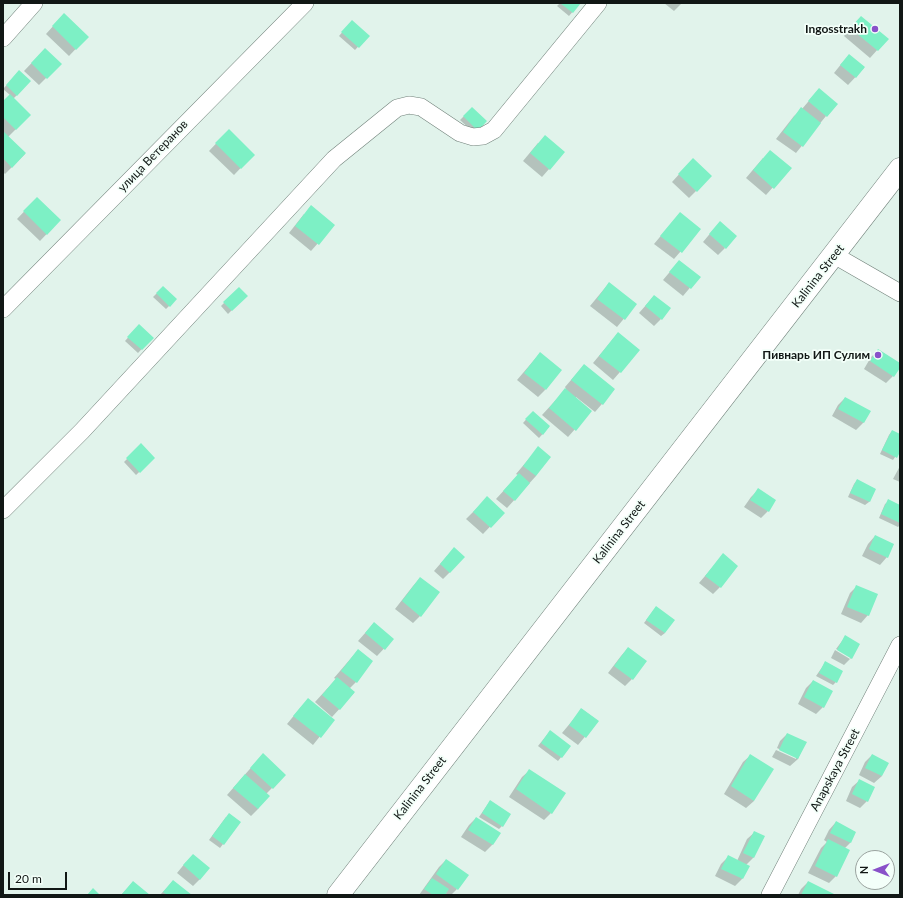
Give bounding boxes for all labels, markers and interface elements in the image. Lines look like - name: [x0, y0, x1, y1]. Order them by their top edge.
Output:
- place label: Ingosstrakh: [805, 22, 867, 36]
- marker: Ingosstrakh: [870, 24, 880, 34]
- street label: улица Ветеранов: [115, 117, 191, 195]
- street label: Kalinina Street: [789, 241, 847, 311]
- place label: Пивнарь ИП Сулим: [762, 348, 870, 362]
- marker: Пивнарь ИП Сулим: [873, 350, 883, 360]
- street label: Kalinina Street: [590, 497, 648, 567]
- street label: Anapskaya Street: [807, 726, 863, 814]
- street label: Kalinina Street: [391, 753, 449, 823]
- north arrow: [855, 850, 895, 890]
- scale bar: [10, 864, 69, 890]
- text: N: [857, 866, 870, 874]
- text: 20 m: [15, 871, 42, 886]

